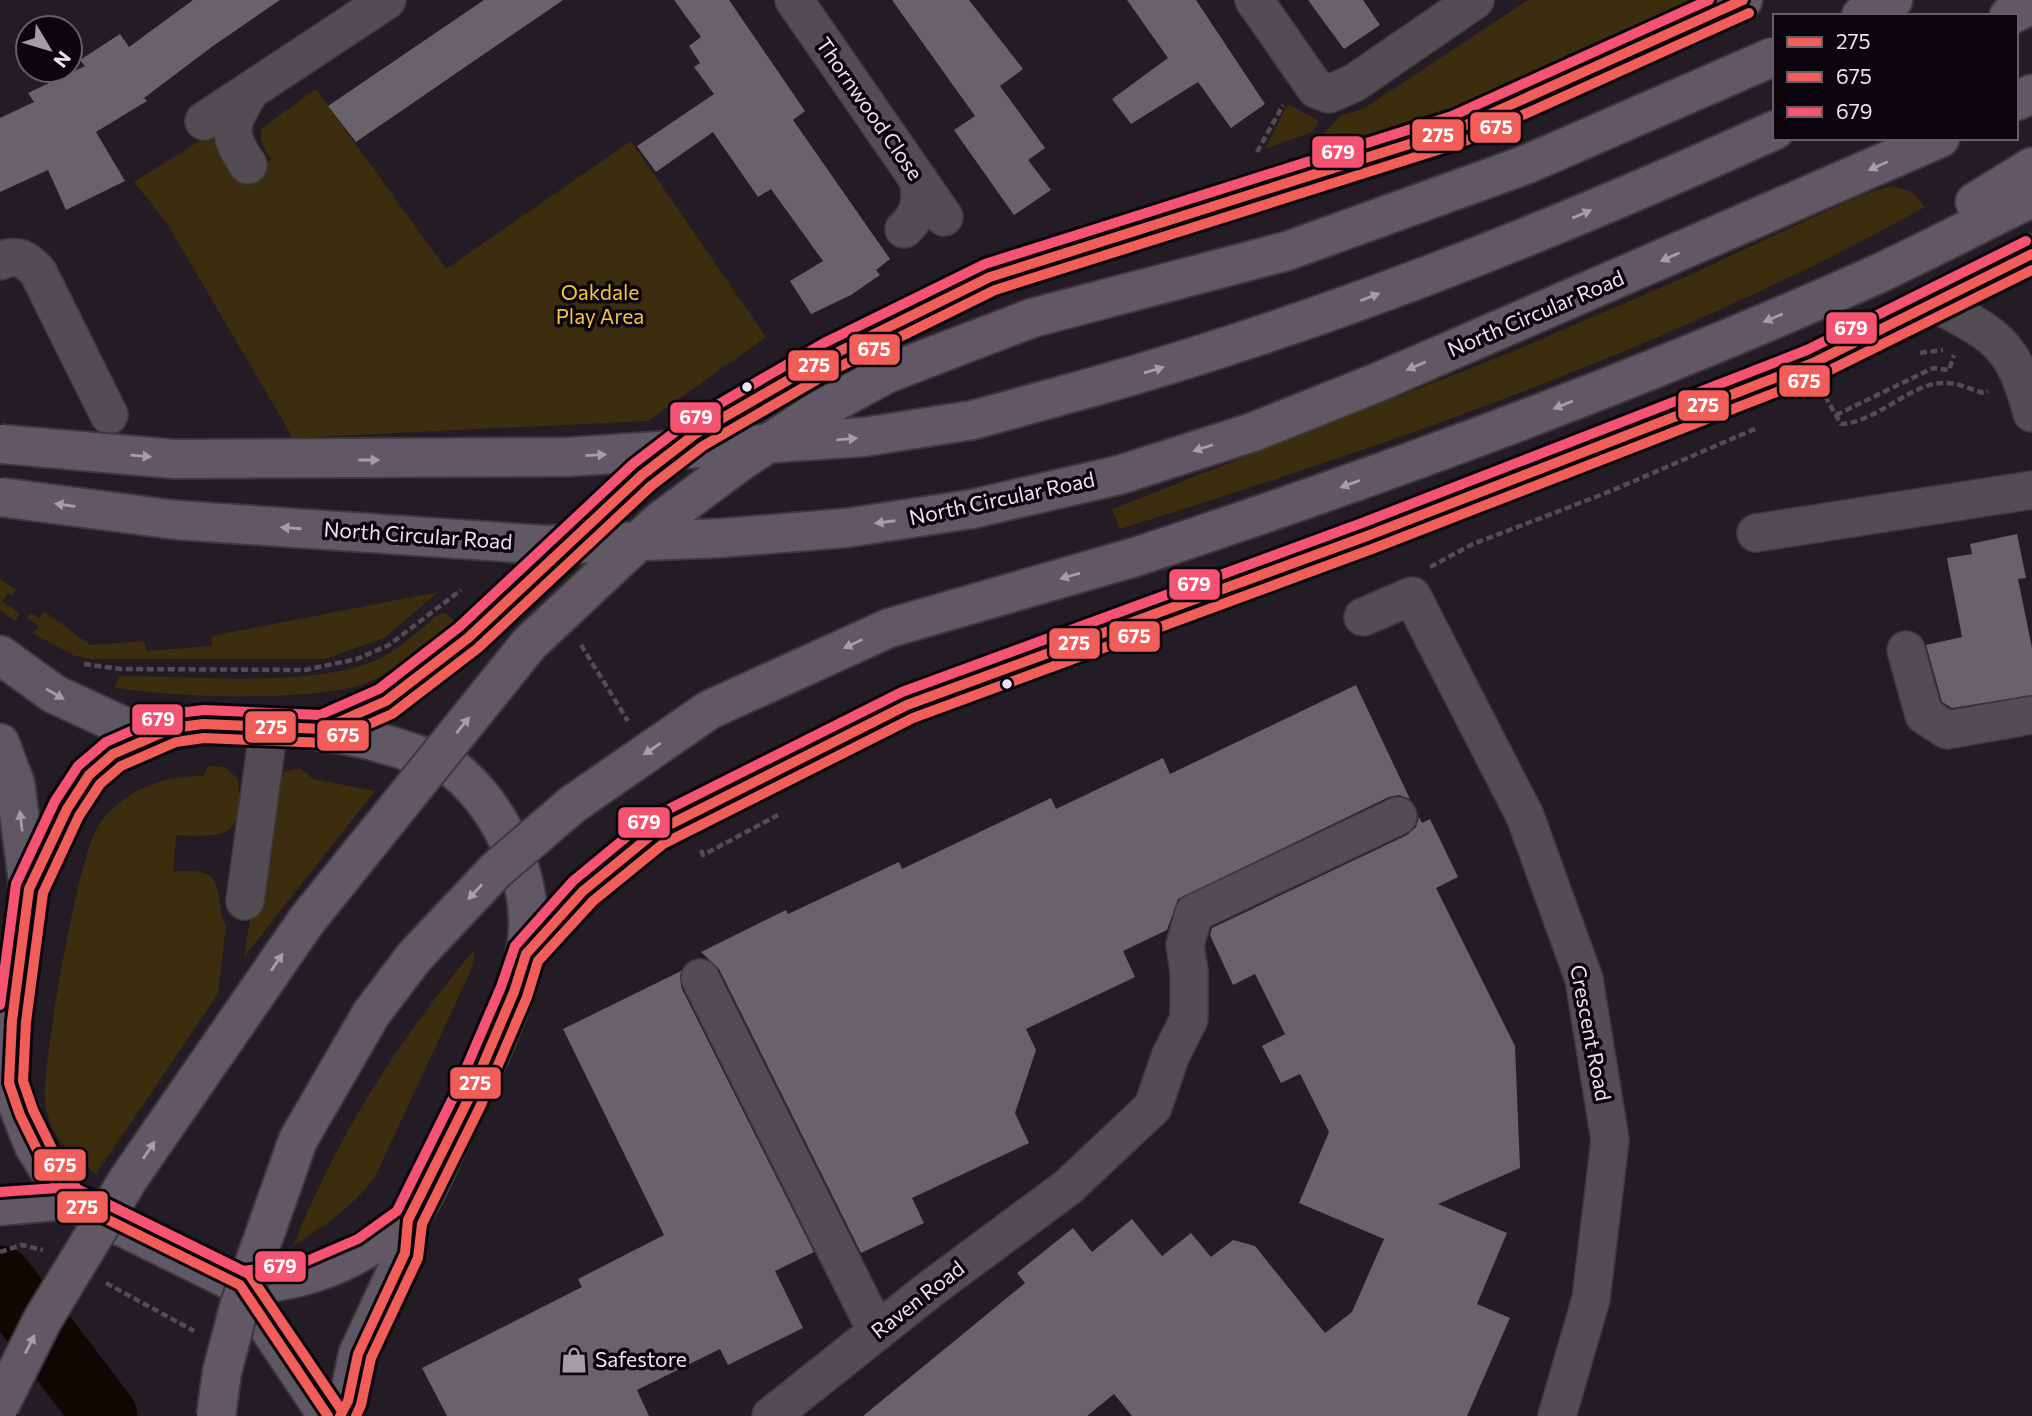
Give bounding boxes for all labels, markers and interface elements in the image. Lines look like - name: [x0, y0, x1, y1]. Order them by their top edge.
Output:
- north arrow: [14, 14, 84, 84]
- legend: [1773, 14, 2018, 140]
- text: 275: [1836, 28, 1871, 53]
- street label: Thornwood Close: [812, 32, 929, 184]
- text: N: [49, 47, 76, 72]
- text: 675: [1836, 63, 1872, 88]
- text: 679: [1836, 98, 1872, 123]
- line badge: 675: [1469, 111, 1522, 144]
- text: 675: [1480, 115, 1512, 138]
- line badge: 275: [1411, 118, 1465, 152]
- text: 275: [1422, 123, 1454, 146]
- line badge: 679: [1311, 135, 1365, 169]
- text: 679: [1321, 140, 1355, 163]
- one-way arrow: [1868, 160, 1888, 172]
- one-way arrow: [1572, 208, 1592, 220]
- one-way arrow: [1659, 252, 1680, 263]
- street label: North Circular Road: [1443, 264, 1627, 361]
- park label: Oakdale Play Area: [556, 279, 644, 328]
- one-way arrow: [1359, 291, 1380, 302]
- line badge: 679: [1825, 311, 1878, 345]
- one-way arrow: [1763, 313, 1784, 324]
- text: 679: [1834, 316, 1868, 339]
- line badge: 675: [848, 333, 901, 366]
- text: 675: [858, 337, 890, 360]
- line badge: 275: [787, 349, 840, 382]
- text: 275: [798, 353, 830, 376]
- one-way arrow: [1405, 361, 1426, 372]
- one-way arrow: [1144, 364, 1165, 374]
- line badge: 675: [1778, 364, 1831, 398]
- text: 675: [1788, 369, 1820, 392]
- unlabelled marker: [740, 380, 754, 394]
- line badge: 275: [1677, 389, 1730, 422]
- text: 275: [1687, 393, 1719, 416]
- one-way arrow: [1553, 400, 1574, 411]
- line badge: 679: [669, 401, 722, 434]
- text: 679: [679, 405, 713, 428]
- one-way arrow: [837, 433, 859, 444]
- one-way arrow: [1193, 443, 1214, 453]
- one-way arrow: [585, 450, 607, 461]
- one-way arrow: [130, 451, 152, 462]
- one-way arrow: [358, 454, 380, 466]
- street label: North Circular Road: [907, 466, 1097, 529]
- one-way arrow: [1339, 479, 1360, 490]
- one-way arrow: [54, 500, 76, 511]
- street label: North Circular Road: [323, 515, 513, 554]
- one-way arrow: [873, 517, 895, 528]
- one-way arrow: [280, 522, 302, 533]
- line badge: 679: [1168, 568, 1221, 601]
- one-way arrow: [1059, 572, 1080, 582]
- text: 679: [1177, 572, 1211, 595]
- line badge: 675: [1108, 620, 1161, 653]
- text: 675: [1118, 624, 1150, 647]
- line badge: 275: [1048, 627, 1101, 660]
- text: 275: [1058, 631, 1090, 654]
- one-way arrow: [843, 638, 863, 650]
- unlabelled marker: [1000, 677, 1014, 691]
- one-way arrow: [46, 688, 65, 700]
- line badge: 679: [131, 703, 184, 736]
- text: 679: [141, 707, 175, 730]
- line badge: 275: [244, 710, 297, 744]
- text: 275: [255, 715, 287, 738]
- one-way arrow: [455, 717, 470, 734]
- line badge: 675: [316, 719, 370, 752]
- text: 675: [327, 723, 359, 746]
- one-way arrow: [643, 742, 661, 756]
- line badge: 679: [617, 806, 671, 839]
- one-way arrow: [15, 810, 26, 832]
- text: 679: [627, 810, 661, 833]
- one-way arrow: [468, 883, 484, 900]
- one-way arrow: [271, 952, 284, 972]
- street label: Crescent Road: [1566, 962, 1617, 1103]
- line badge: 275: [449, 1066, 502, 1100]
- text: 275: [459, 1071, 491, 1094]
- one-way arrow: [142, 1141, 156, 1159]
- line badge: 675: [33, 1148, 87, 1182]
- text: 675: [44, 1153, 76, 1176]
- line badge: 275: [56, 1190, 109, 1224]
- text: 275: [66, 1195, 98, 1218]
- line badge: 679: [254, 1250, 307, 1283]
- text: 679: [263, 1254, 297, 1277]
- street label: Raven Road: [866, 1255, 969, 1343]
- one-way arrow: [25, 1334, 36, 1354]
- shop icon: Safestore: [559, 1345, 589, 1375]
- place label: Safestore: [595, 1346, 687, 1371]

